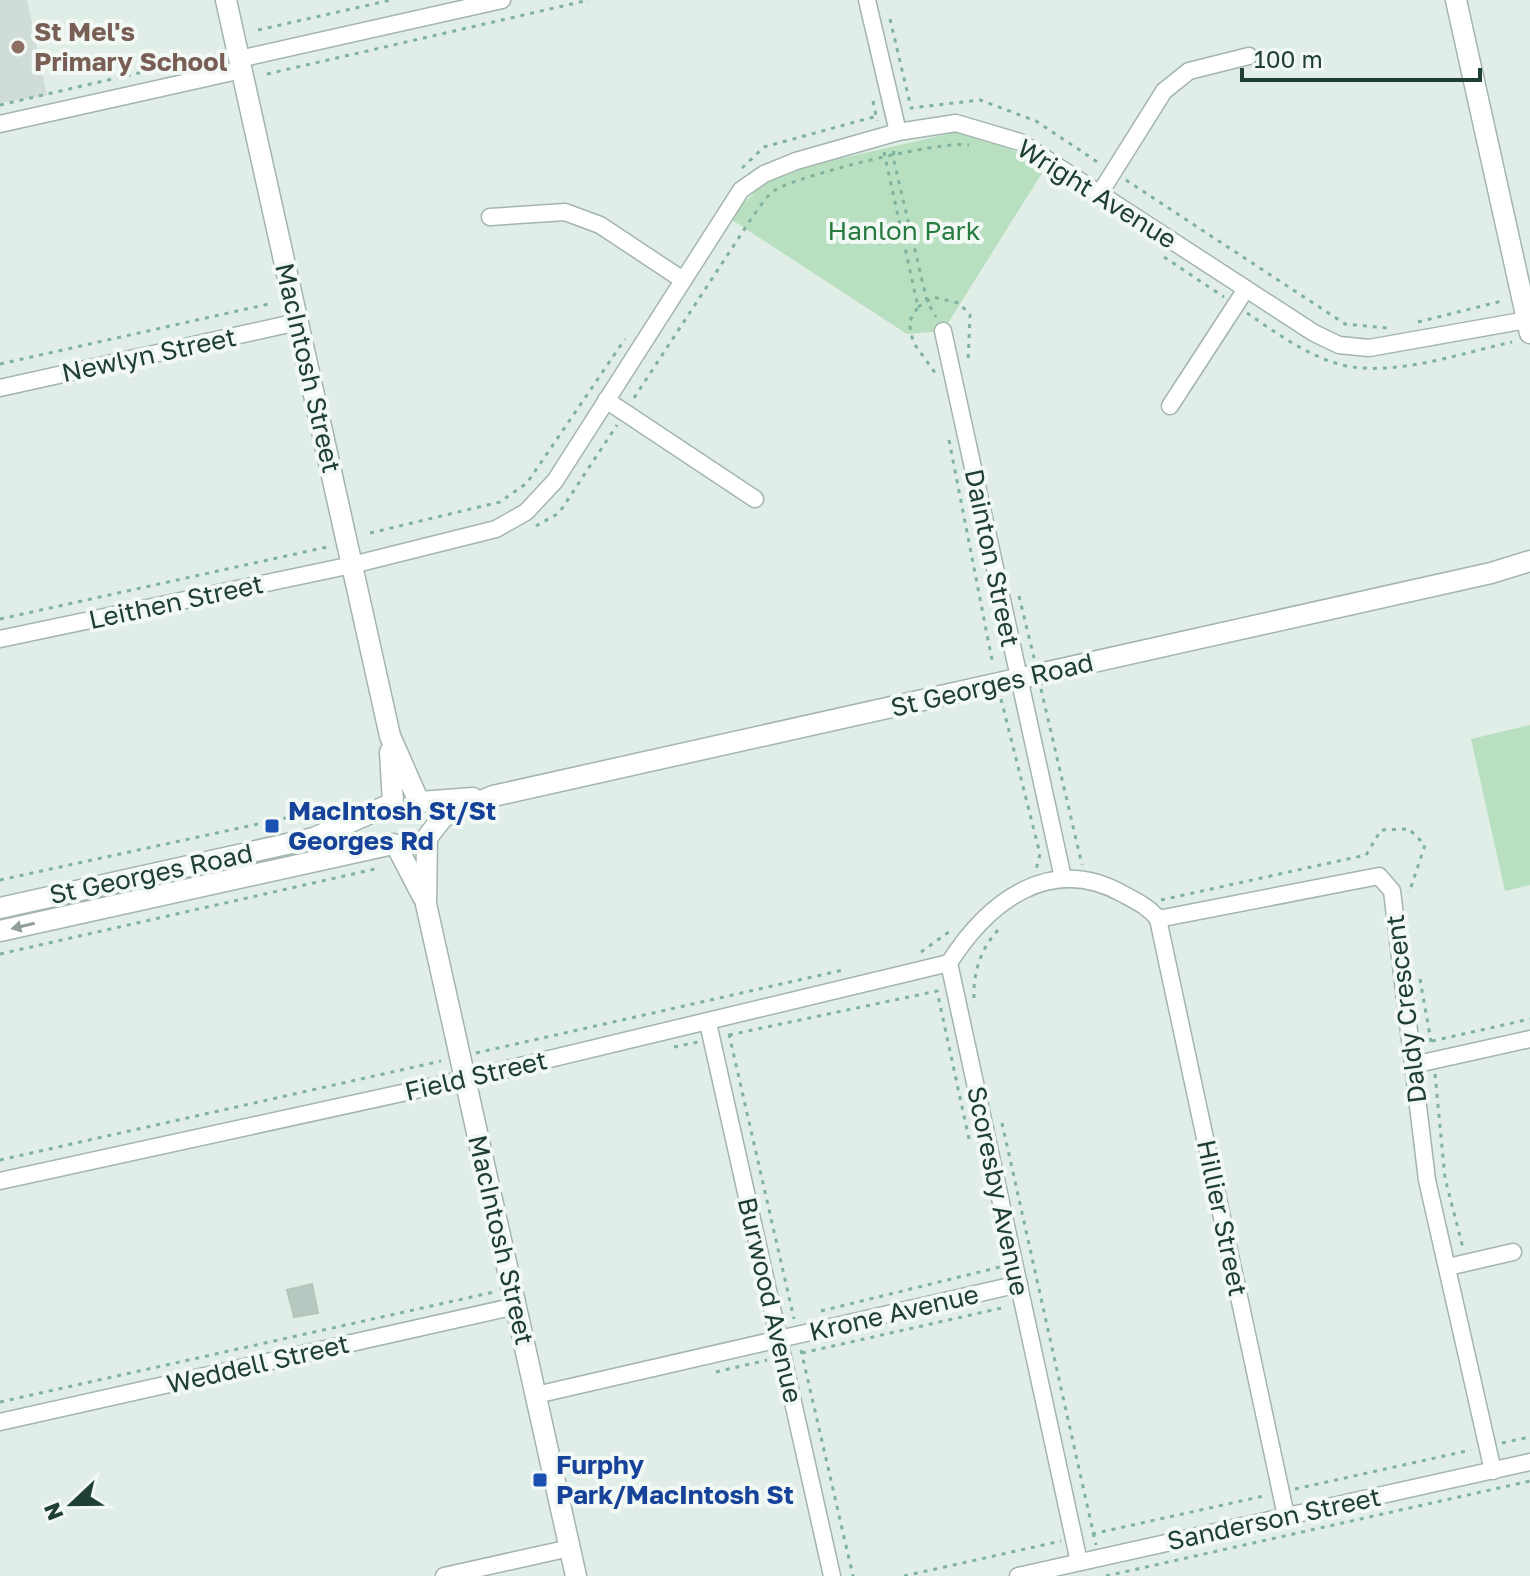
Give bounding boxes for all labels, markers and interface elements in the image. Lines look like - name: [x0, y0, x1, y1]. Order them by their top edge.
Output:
- place label: St Mel's Primary School: [34, 16, 228, 77]
- scale bar: [1242, 32, 1480, 82]
- marker: St Mel's Primary School: [9, 38, 27, 56]
- text: 100 m: [1254, 44, 1323, 73]
- street label: Wright Avenue: [1012, 132, 1183, 255]
- park label: Hanlon Park: [828, 215, 981, 246]
- street label: MacIntosh Street: [269, 260, 348, 476]
- street label: Newlyn Street: [59, 321, 239, 388]
- street label: Dainton Street: [959, 466, 1026, 650]
- street label: Leithen Street: [86, 568, 266, 635]
- street label: St Georges Road: [888, 646, 1096, 723]
- place label: MacIntosh St/St Georges Rd: [288, 795, 496, 856]
- marker: MacIntosh St/St Georges Rd: [263, 817, 281, 835]
- street label: St Georges Road: [46, 837, 255, 910]
- street label: Daldy Crescent: [1379, 913, 1432, 1105]
- one-way arrow: [10, 920, 35, 933]
- street label: Field Street: [402, 1044, 550, 1107]
- street label: Scoresby Avenue: [961, 1083, 1036, 1299]
- street label: MacIntosh Street: [462, 1132, 541, 1348]
- street label: Hillier Street: [1191, 1137, 1254, 1299]
- street label: Burwood Avenue: [732, 1194, 809, 1406]
- street label: Krone Avenue: [806, 1278, 982, 1347]
- street label: Weddell Street: [164, 1327, 352, 1400]
- place label: Furphy Park/MacIntosh St: [556, 1449, 794, 1510]
- north arrow: [32, 1464, 112, 1544]
- marker: Furphy Park/MacIntosh St: [531, 1471, 549, 1489]
- street label: Sanderson Street: [1164, 1481, 1383, 1556]
- text: N: [37, 1499, 69, 1524]

